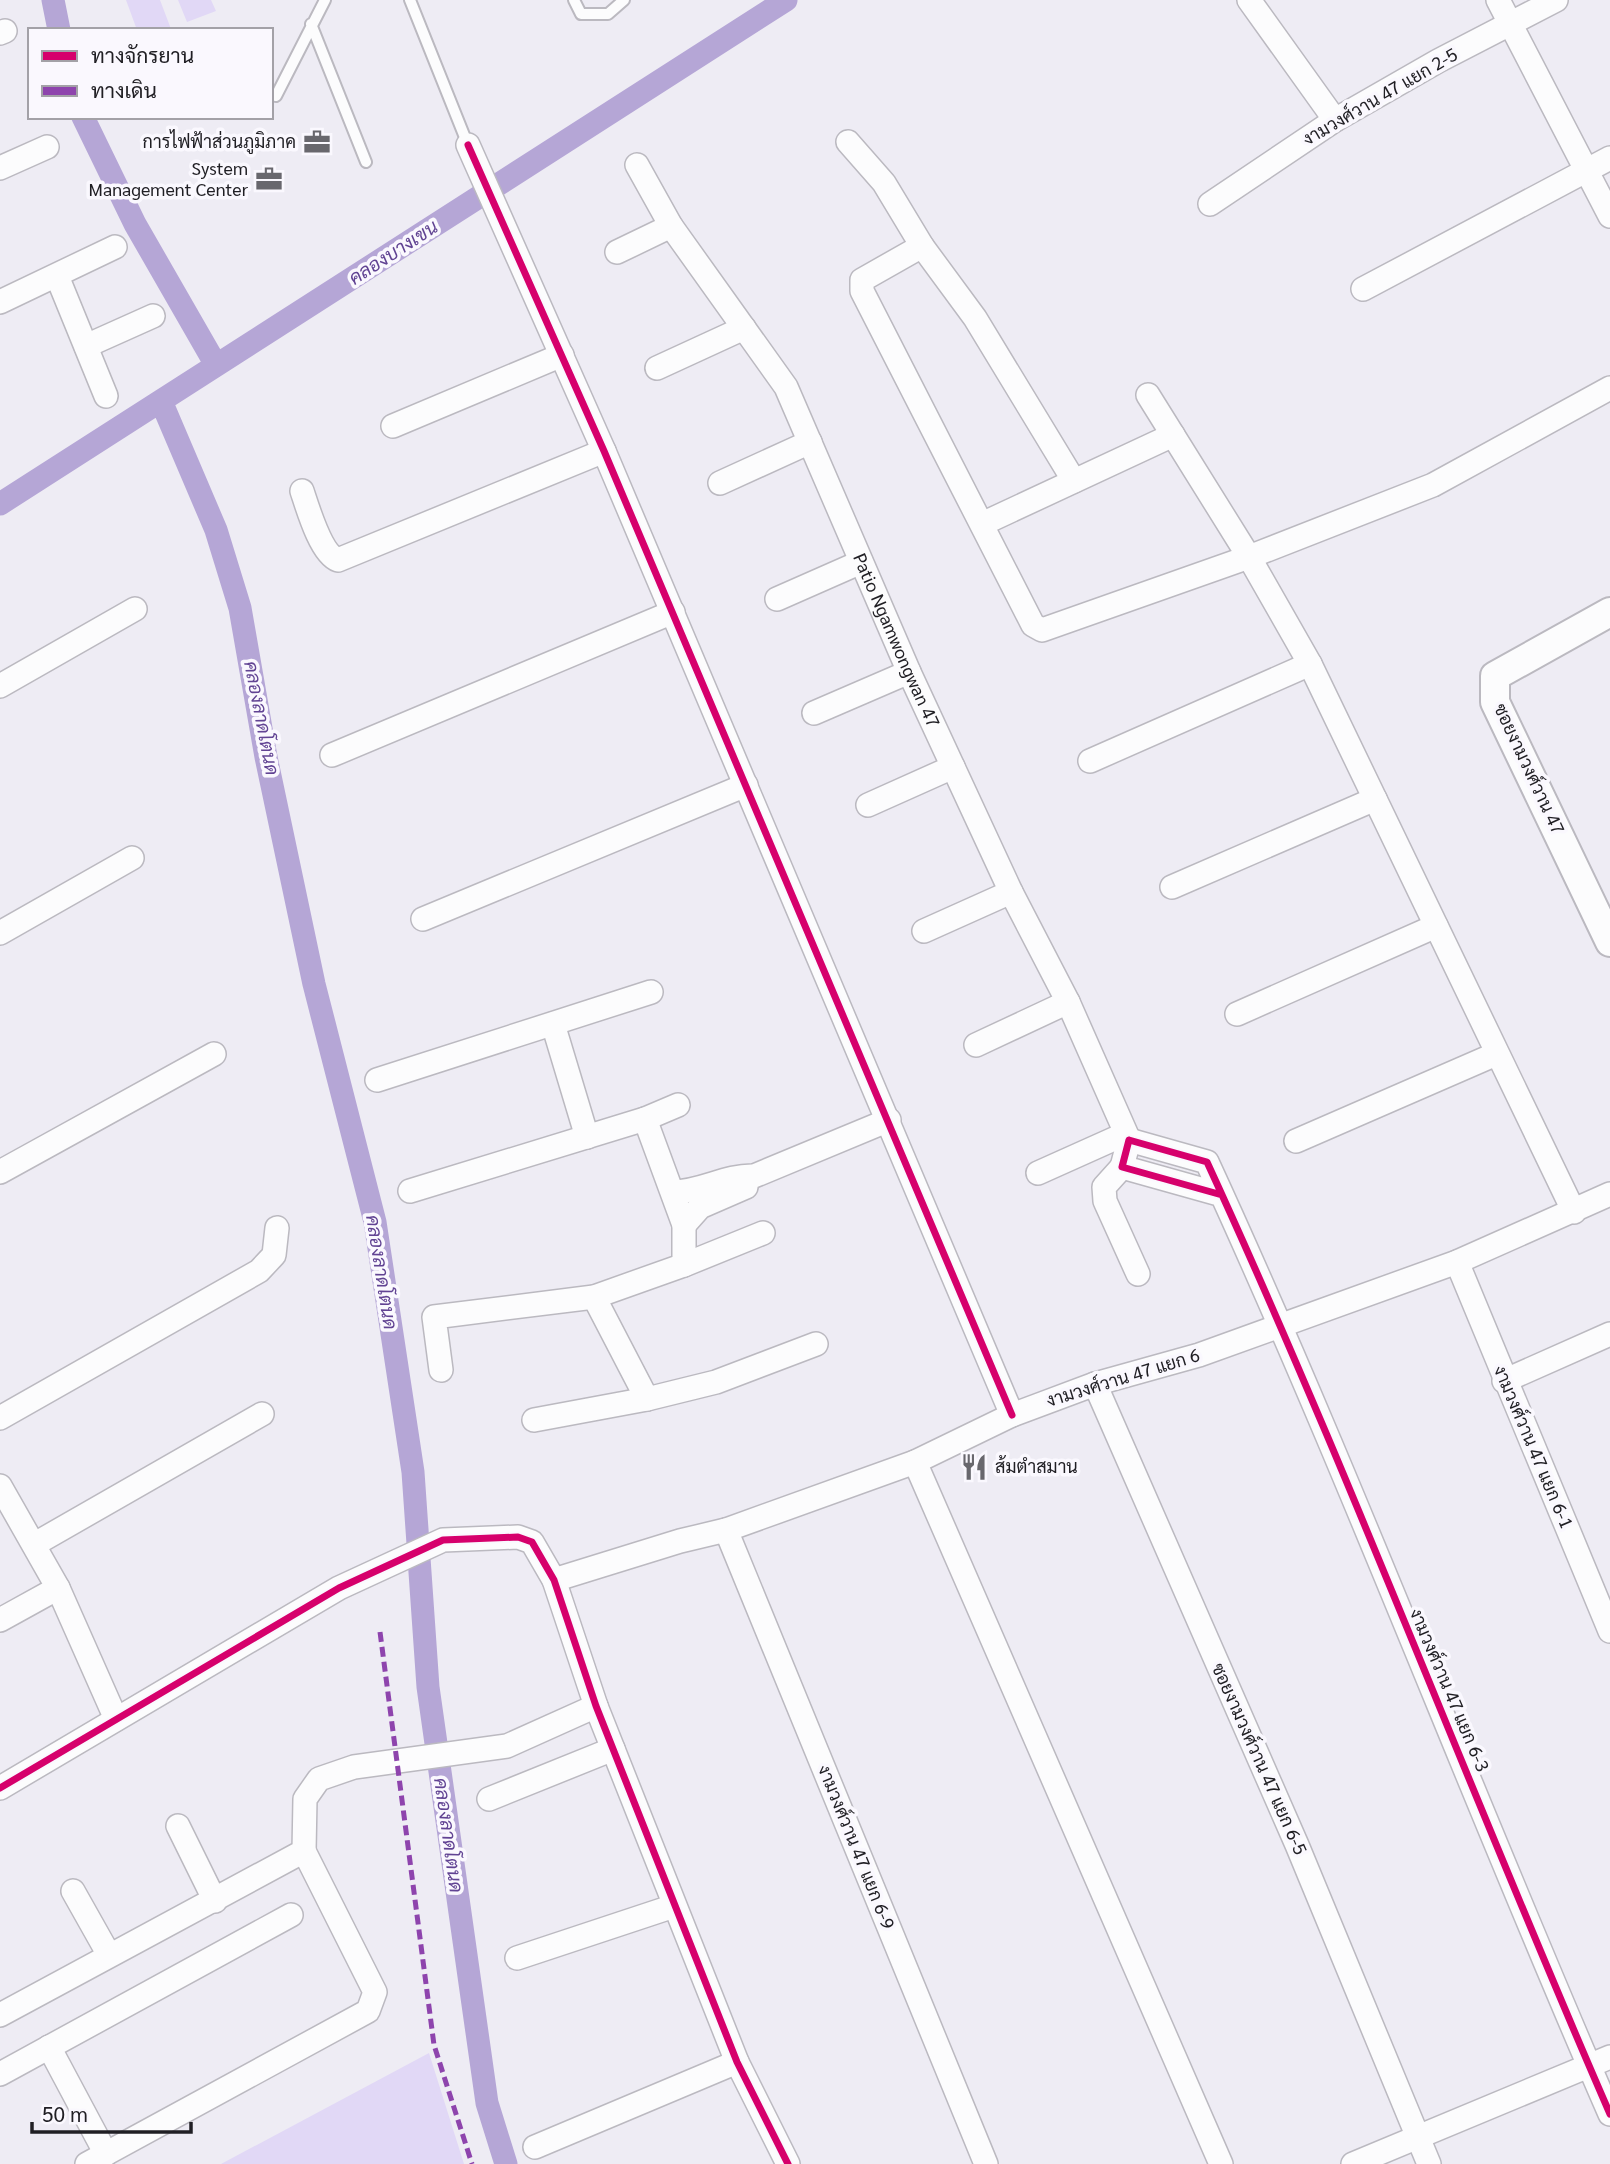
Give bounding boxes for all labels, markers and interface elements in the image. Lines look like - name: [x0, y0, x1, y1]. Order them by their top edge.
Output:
- legend: [28, 28, 273, 119]
- text: ทางจักรยาน: [91, 41, 194, 68]
- street label: งามวงศ์วาน 47 แยก 2-5: [1297, 42, 1461, 150]
- text: ทางเดิน: [91, 76, 157, 103]
- office icon: การไฟฟ้าส่วนภูมิภาค: [302, 127, 332, 157]
- place label: การไฟฟ้าส่วนภูมิภาค: [143, 129, 296, 155]
- place label: System Management Center: [89, 156, 249, 200]
- office icon: System Management Center: [254, 164, 284, 194]
- water label: คลองบางเขน: [343, 213, 442, 289]
- street label: Patio Ngamwongwan 47: [849, 549, 946, 731]
- water label: คลองลาดโตนด: [240, 659, 286, 777]
- street label: ซอยงามวงศ์วาน 47: [1490, 699, 1571, 837]
- water label: คลองลาดโตนด: [362, 1213, 404, 1331]
- street label: งามวงศ์วาน 47 แยก 6: [1043, 1342, 1202, 1411]
- street label: งามวงศ์วาน 47 แยก 6-1: [1490, 1361, 1579, 1532]
- restaurant icon: ส้มตำสมาน: [959, 1452, 989, 1482]
- place label: ส้มตำสมาน: [995, 1454, 1078, 1477]
- street label: งามวงศ์วาน 47 แยก 6-3: [1406, 1604, 1495, 1775]
- street label: ซอยงามวงศ์วาน 47 แยก 6-5: [1208, 1659, 1313, 1858]
- street label: งามวงศ์วาน 47 แยก 6-9: [814, 1761, 901, 1932]
- water label: คลองลาดโตนด: [430, 1776, 470, 1894]
- scale bar: [32, 2090, 191, 2134]
- text: 50 m: [42, 2100, 88, 2127]

